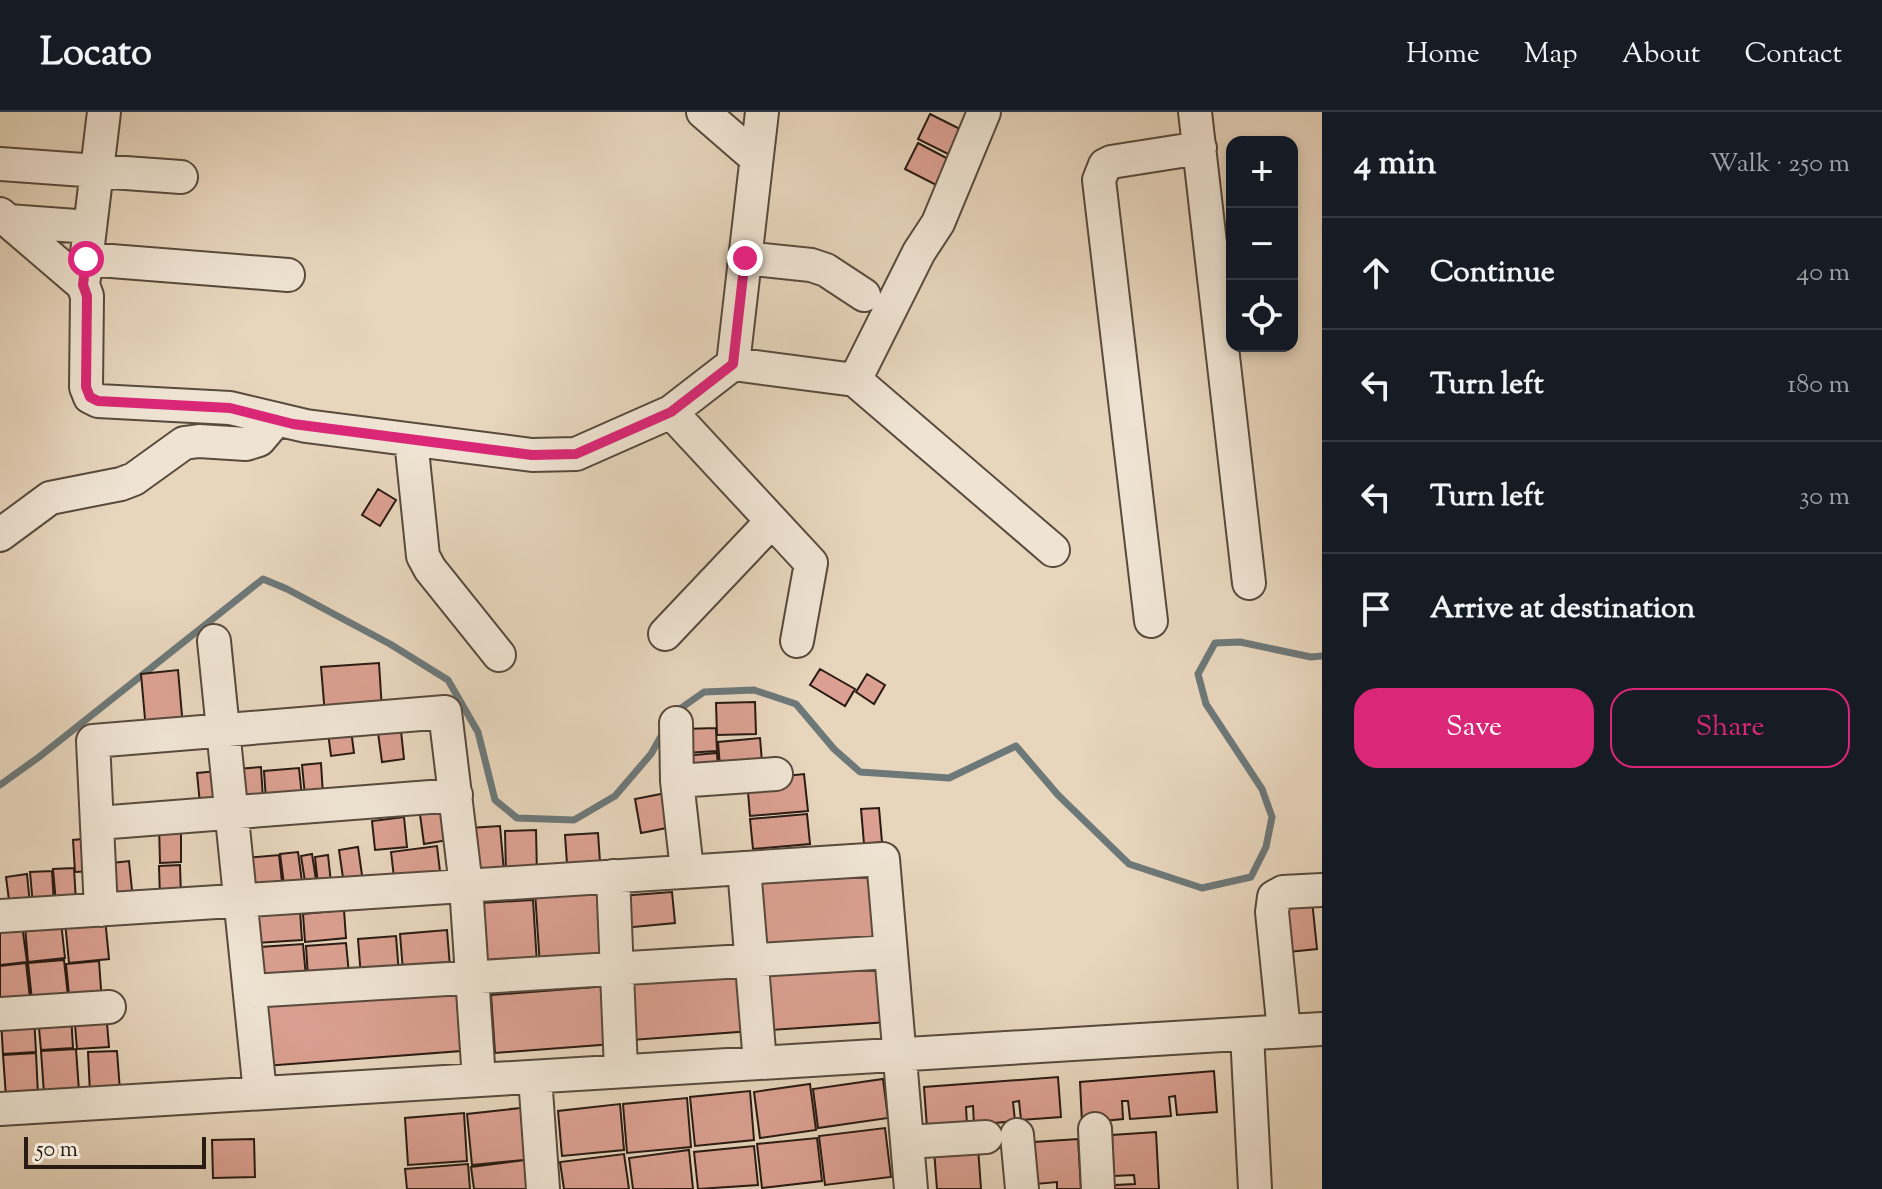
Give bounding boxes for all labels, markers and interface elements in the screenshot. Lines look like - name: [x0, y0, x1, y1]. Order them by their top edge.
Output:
- text: Locato: [40, 28, 152, 82]
- text: Home: [1406, 35, 1480, 75]
- text: Map: [1524, 35, 1578, 75]
- text: About: [1622, 35, 1700, 75]
- text: Contact: [1744, 35, 1842, 75]
- map controls: [1226, 136, 1298, 352]
- button: +: [1226, 136, 1298, 208]
- text: 4 min: [1354, 140, 1436, 189]
- text: Walk · 250 m: [1709, 146, 1850, 183]
- button: −: [1226, 208, 1298, 280]
- route end: [727, 240, 763, 276]
- route start: [68, 241, 104, 277]
- icon: ahead: [1354, 251, 1398, 295]
- text: Continue: [1430, 252, 1555, 295]
- text: 40 m: [1796, 255, 1850, 292]
- button: locate: [1226, 280, 1298, 352]
- icon: left: [1354, 363, 1398, 407]
- text: Turn left: [1430, 364, 1544, 407]
- text: 180 m: [1787, 367, 1850, 404]
- icon: left: [1354, 475, 1398, 519]
- text: Turn left: [1430, 476, 1544, 519]
- text: 30 m: [1799, 479, 1850, 516]
- icon: arrive: [1354, 587, 1398, 631]
- text: Arrive at destination: [1430, 588, 1695, 631]
- button: Save: [1354, 688, 1594, 768]
- button: Share: [1610, 688, 1850, 768]
- scale bar: [24, 1133, 206, 1169]
- text: 50 m: [36, 1135, 78, 1167]

